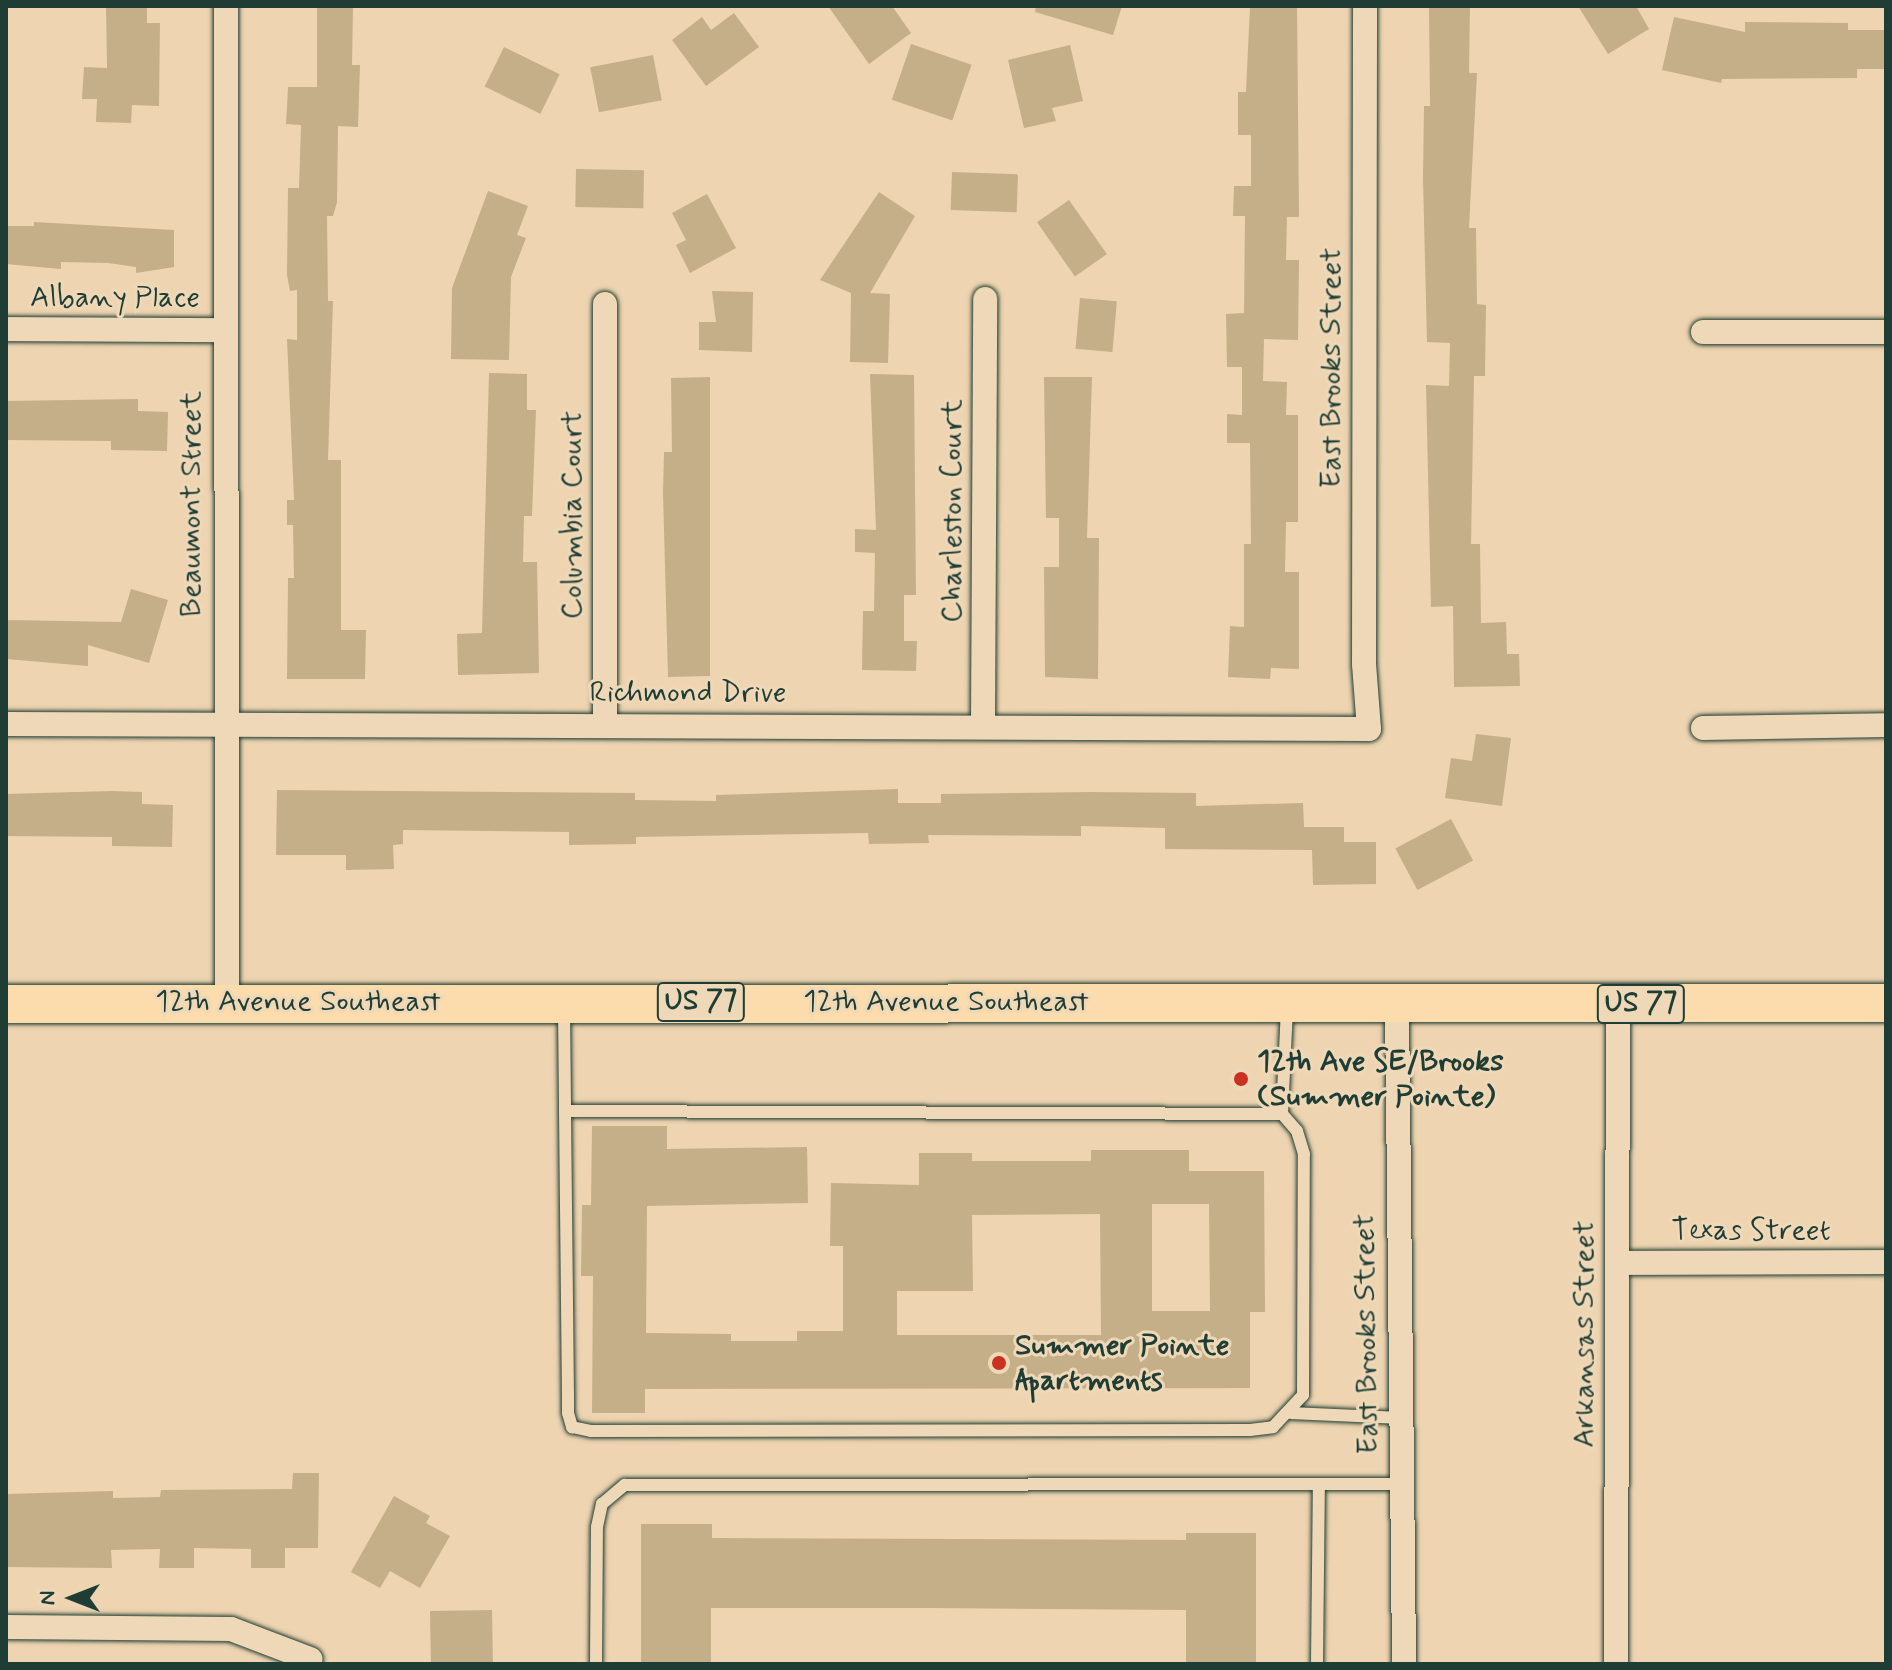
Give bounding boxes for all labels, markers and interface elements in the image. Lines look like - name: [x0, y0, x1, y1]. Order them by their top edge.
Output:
- street label: East Brooks Street: [1314, 248, 1350, 488]
- street label: Albany Place: [29, 280, 201, 316]
- street label: Beaumont Street: [174, 391, 210, 617]
- street label: Charleston Court: [935, 403, 971, 619]
- street label: Columbia Court: [555, 413, 591, 617]
- street label: Richmond Drive: [590, 675, 786, 711]
- road number: US 77: [655, 978, 747, 1026]
- road number: US 77: [1595, 980, 1687, 1028]
- street label: 12th Avenue Southeast: [158, 984, 438, 1020]
- street label: 12th Avenue Southeast: [806, 984, 1086, 1020]
- place label: 12th Ave SE/Brooks (Summer Pointe): [1257, 1044, 1505, 1114]
- marker: 12th Ave SE/Brooks (Summer Pointe): [1232, 1070, 1250, 1088]
- street label: Texas Street: [1669, 1213, 1833, 1249]
- street label: East Brooks Street: [1347, 1214, 1387, 1454]
- street label: Arkansas Street: [1567, 1221, 1603, 1447]
- place label: Summer Pointe Apartments: [1015, 1328, 1219, 1398]
- marker: Summer Pointe Apartments: [990, 1354, 1008, 1372]
- north arrow: [32, 1558, 112, 1638]
- text: N: [34, 1591, 62, 1605]

